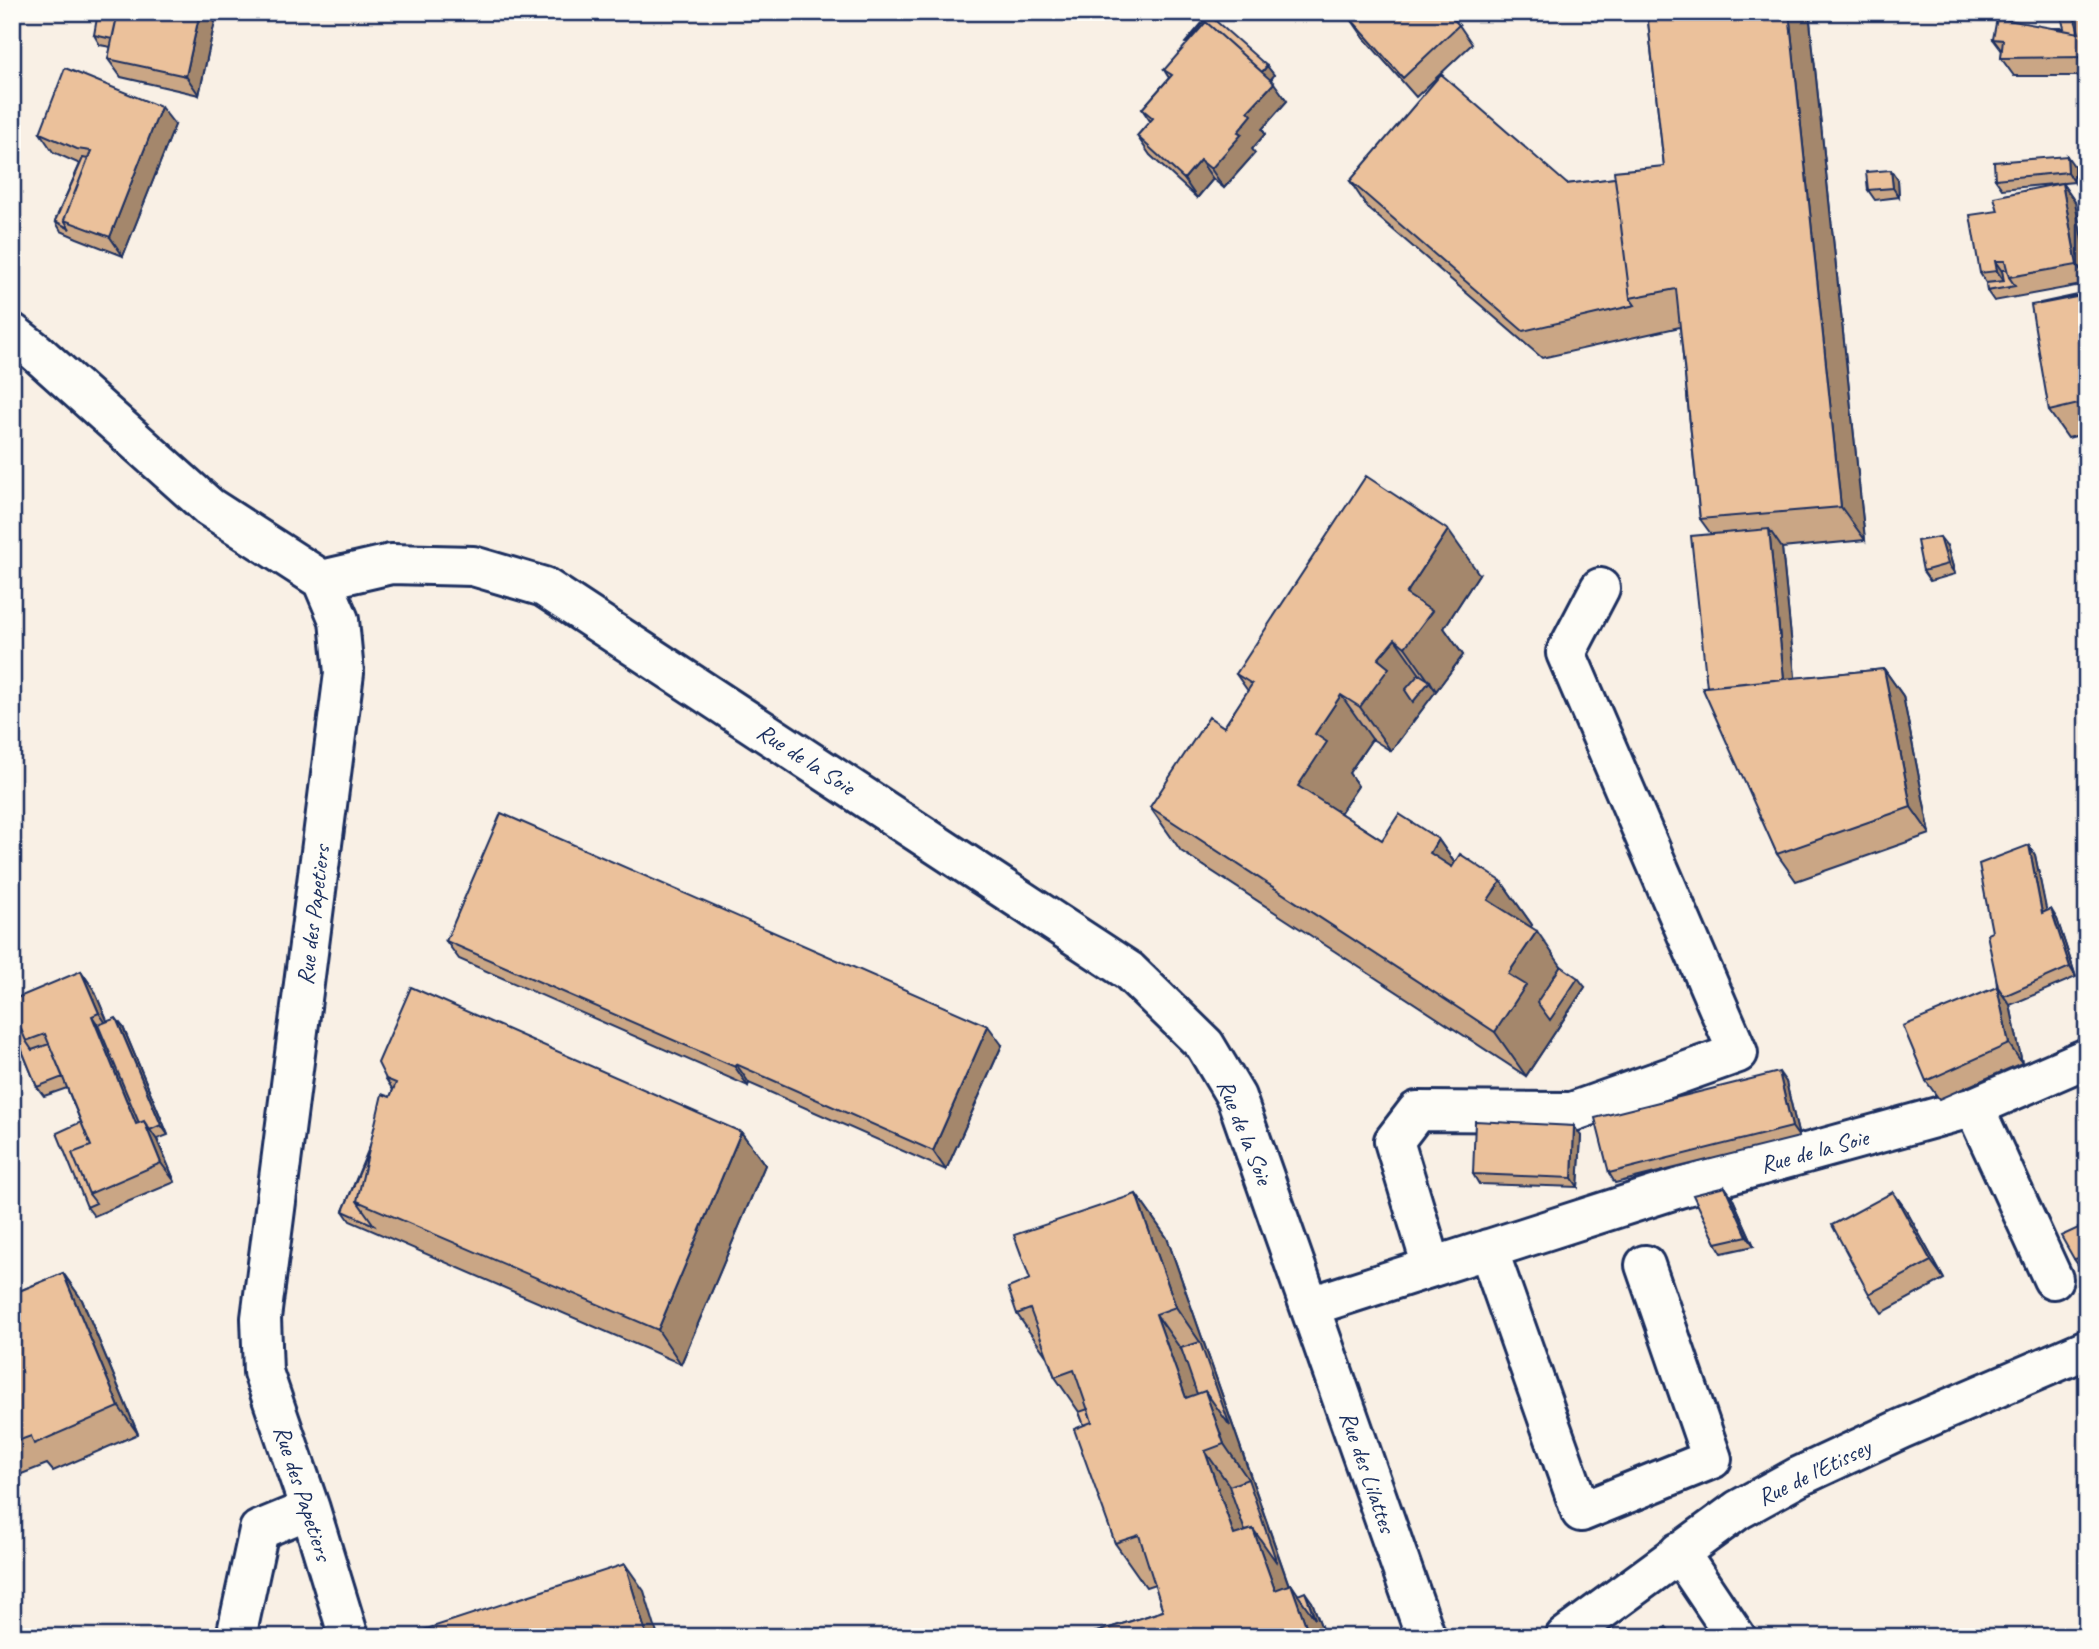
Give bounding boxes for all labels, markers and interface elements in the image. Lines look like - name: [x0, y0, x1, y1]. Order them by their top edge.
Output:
- street label: Rue de la Soie: [752, 716, 862, 803]
- street label: Rue des Papetiers: [290, 842, 337, 987]
- street label: Rue de la Soie: [1210, 1075, 1280, 1191]
- street label: Rue de la Soie: [1757, 1122, 1873, 1180]
- street label: Rue des Lilattes: [1333, 1407, 1403, 1538]
- street label: Rue des Papetiers: [267, 1422, 340, 1566]
- street label: Rue de l'Etissey: [1753, 1431, 1877, 1512]

